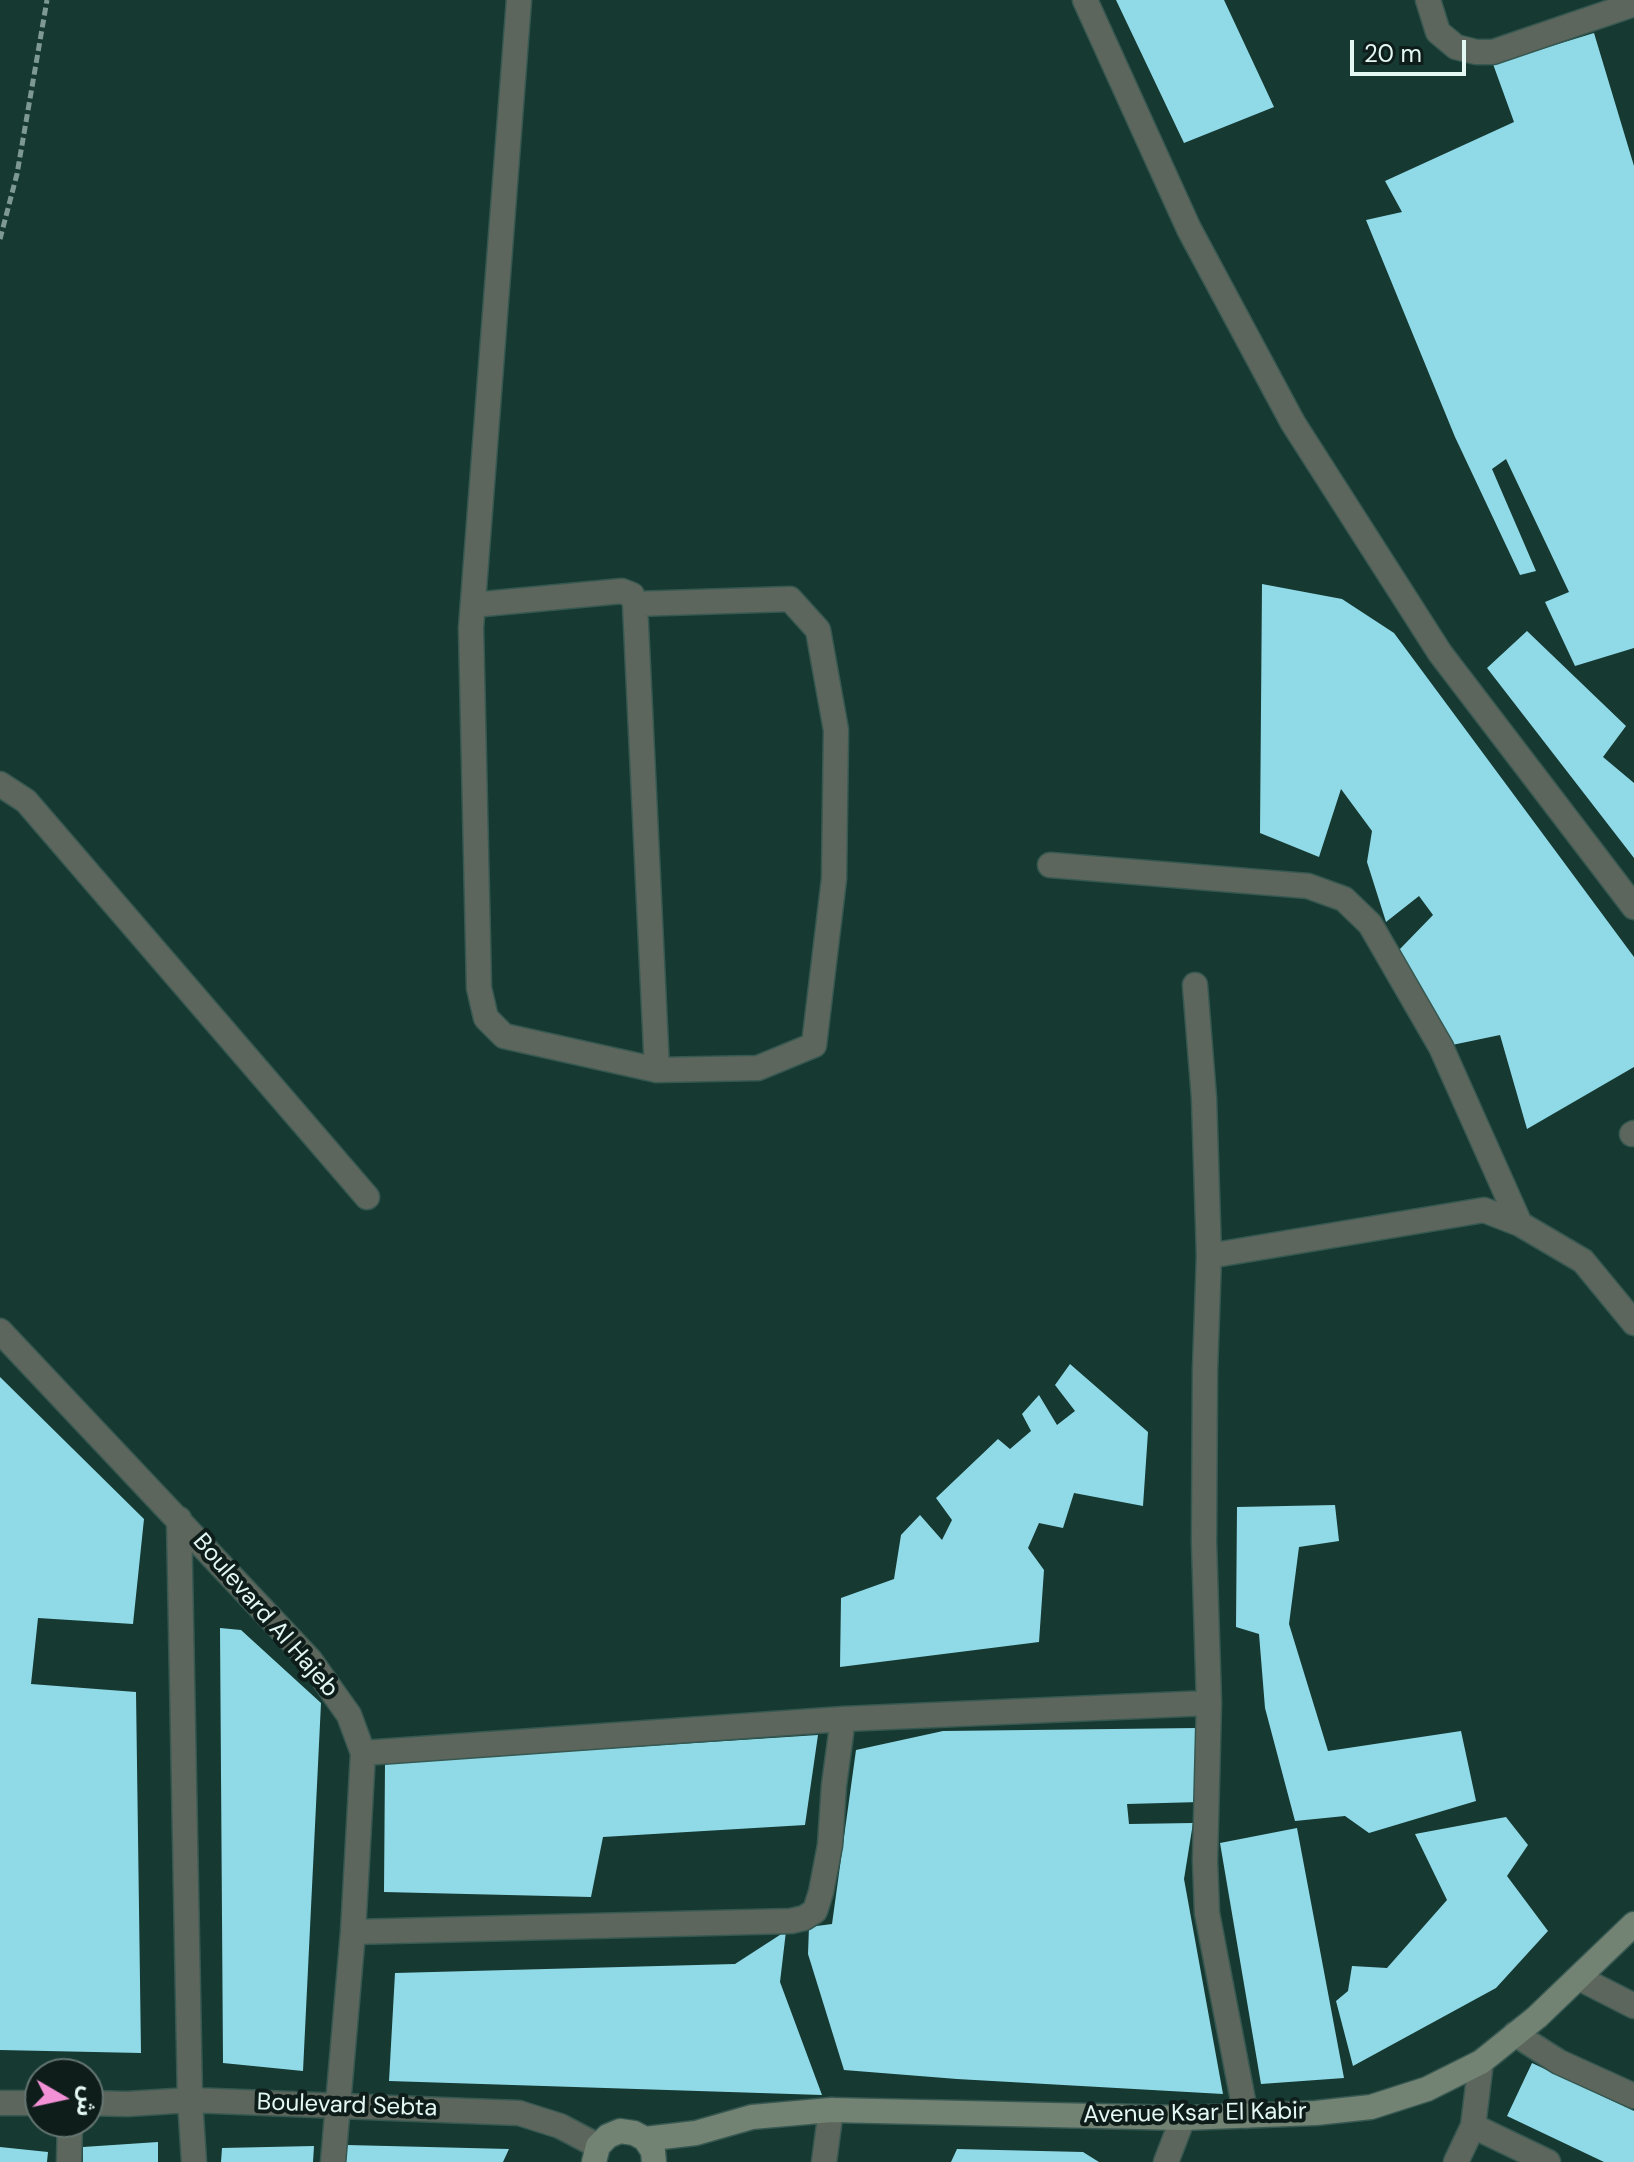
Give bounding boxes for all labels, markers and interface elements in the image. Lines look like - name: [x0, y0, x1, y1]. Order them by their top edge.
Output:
- scale bar: [1354, 24, 1470, 74]
- text: 20 m: [1364, 38, 1422, 69]
- street label: Boulevard Al Hajeb: [186, 1528, 344, 1704]
- north arrow: [24, 2058, 104, 2138]
- text: ش: [70, 2084, 103, 2119]
- street label: Boulevard Sebta: [256, 2088, 438, 2124]
- street label: Avenue Ksar El Kabir: [1083, 2098, 1307, 2130]

